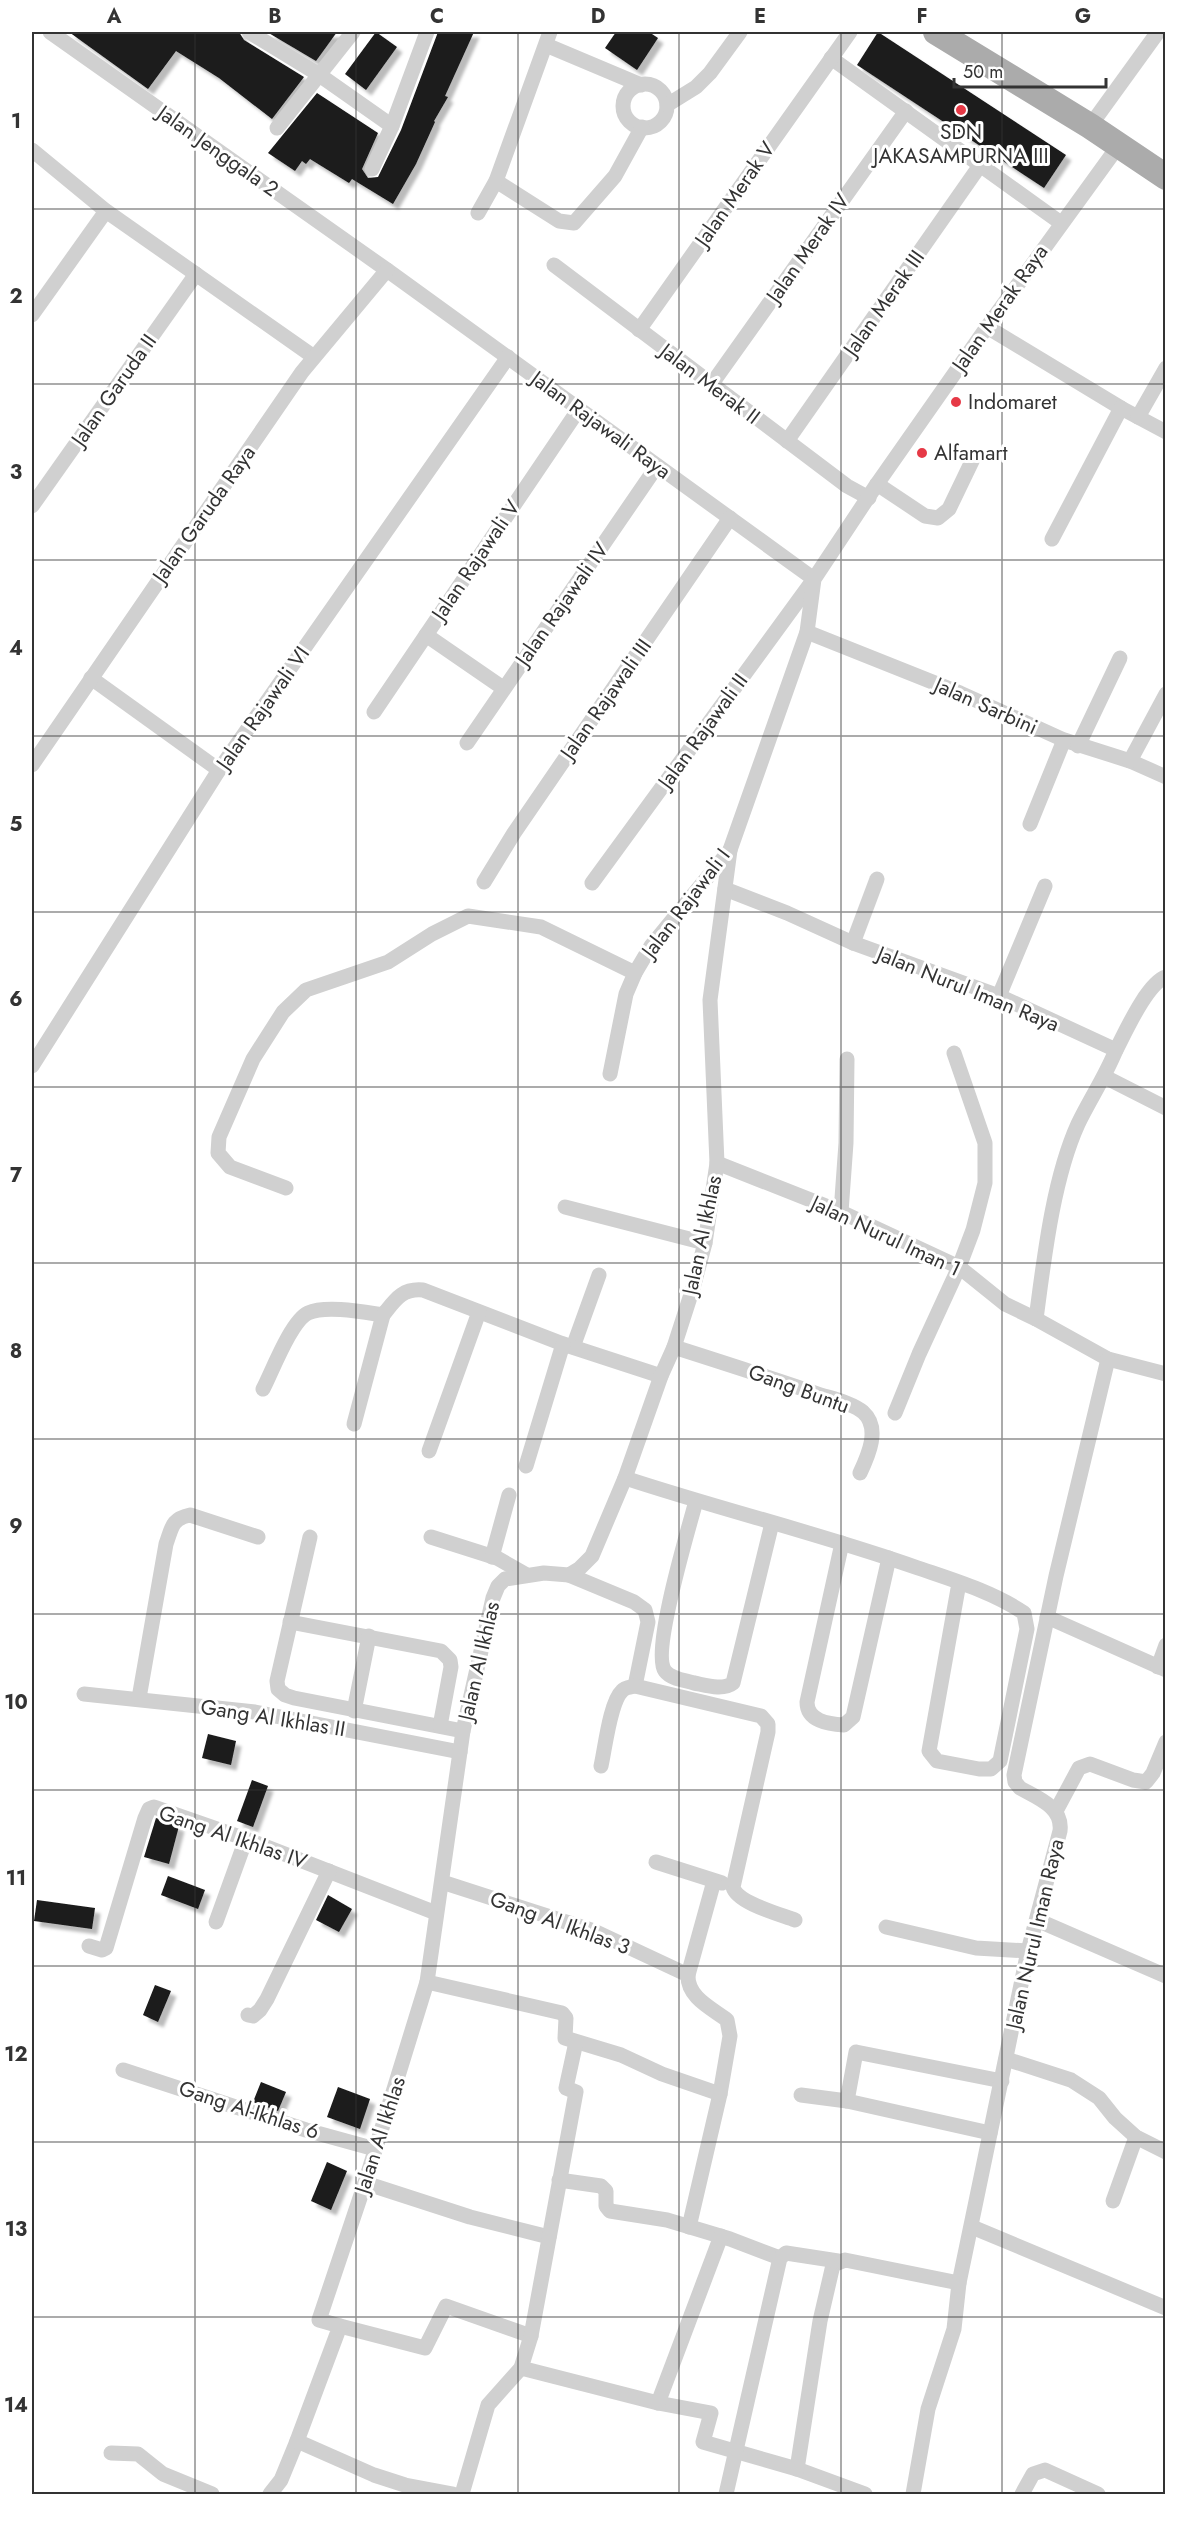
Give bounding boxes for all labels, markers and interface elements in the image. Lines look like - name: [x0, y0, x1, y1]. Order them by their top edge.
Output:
- text: A: [106, 2, 122, 31]
- text: B: [268, 2, 282, 31]
- text: C: [430, 2, 444, 31]
- text: D: [591, 2, 605, 31]
- text: E: [754, 2, 766, 31]
- text: F: [916, 2, 928, 31]
- text: G: [1075, 2, 1091, 31]
- scale bar: [954, 51, 1106, 89]
- text: 50 m: [963, 59, 1003, 85]
- street label: Jalan Jenggala 2: [149, 96, 285, 204]
- marker: SDN JAKASAMPURNA III: [954, 103, 968, 117]
- text: 1: [11, 107, 21, 136]
- place label: SDN JAKASAMPURNA III: [870, 117, 1049, 171]
- street label: Jalan Merak V: [686, 135, 782, 255]
- street label: Jalan Merak IV: [758, 187, 857, 311]
- street label: Jalan Merak Raya: [943, 238, 1055, 380]
- street label: Jalan Merak III: [835, 244, 932, 365]
- text: 2: [9, 282, 23, 311]
- street label: Jalan Garuda II: [63, 328, 164, 455]
- street label: Jalan Merak II: [651, 335, 766, 432]
- street label: Jalan Rajawali Raya: [522, 362, 677, 486]
- place label: Indomaret: [968, 387, 1057, 417]
- marker: Indomaret: [949, 395, 963, 409]
- place label: Alfamart: [934, 438, 1008, 468]
- street label: Jalan Garuda Raya: [144, 439, 263, 591]
- marker: Alfamart: [915, 446, 929, 460]
- text: 3: [10, 458, 22, 487]
- street label: Jalan Rajawali V: [423, 494, 527, 629]
- street label: Jalan Rajawali IV: [507, 536, 616, 674]
- street label: Jalan Rajawali III: [552, 633, 659, 768]
- text: 4: [9, 634, 23, 663]
- street label: Jalan Rajawali VI: [208, 640, 317, 778]
- street label: Jalan Rajawali II: [649, 667, 755, 797]
- street label: Jalan Sarbini: [927, 669, 1042, 742]
- text: 5: [10, 810, 23, 839]
- street label: Jalan Rajawali I: [633, 842, 737, 967]
- street label: Jalan Nurul Iman Raya: [870, 938, 1064, 1039]
- text: 6: [9, 985, 23, 1014]
- text: 7: [10, 1161, 23, 1190]
- street label: Jalan Al Ikhlas: [674, 1173, 729, 1300]
- street label: Jalan Nurul Iman 1: [803, 1187, 966, 1284]
- text: 8: [10, 1337, 22, 1366]
- street label: Gang Buntu: [744, 1357, 854, 1421]
- text: 9: [9, 1512, 23, 1541]
- street label: Jalan Al Ikhlas: [450, 1599, 507, 1726]
- text: 10: [4, 1688, 28, 1717]
- street label: Gang Al Ikhlas II: [199, 1692, 347, 1744]
- street label: Gang Al Ikhlas IV: [155, 1798, 311, 1876]
- street label: Jalan Nurul Iman Raya: [998, 1836, 1071, 2035]
- text: 11: [6, 1864, 26, 1893]
- street label: Gang Al Ikhlas 3: [486, 1884, 634, 1962]
- text: 12: [4, 2040, 28, 2069]
- street label: Gang Al-Ikhlas 6: [175, 2073, 323, 2147]
- street label: Jalan Al Ikhlas: [346, 2073, 413, 2200]
- text: 13: [5, 2215, 27, 2244]
- text: 14: [4, 2391, 28, 2420]

